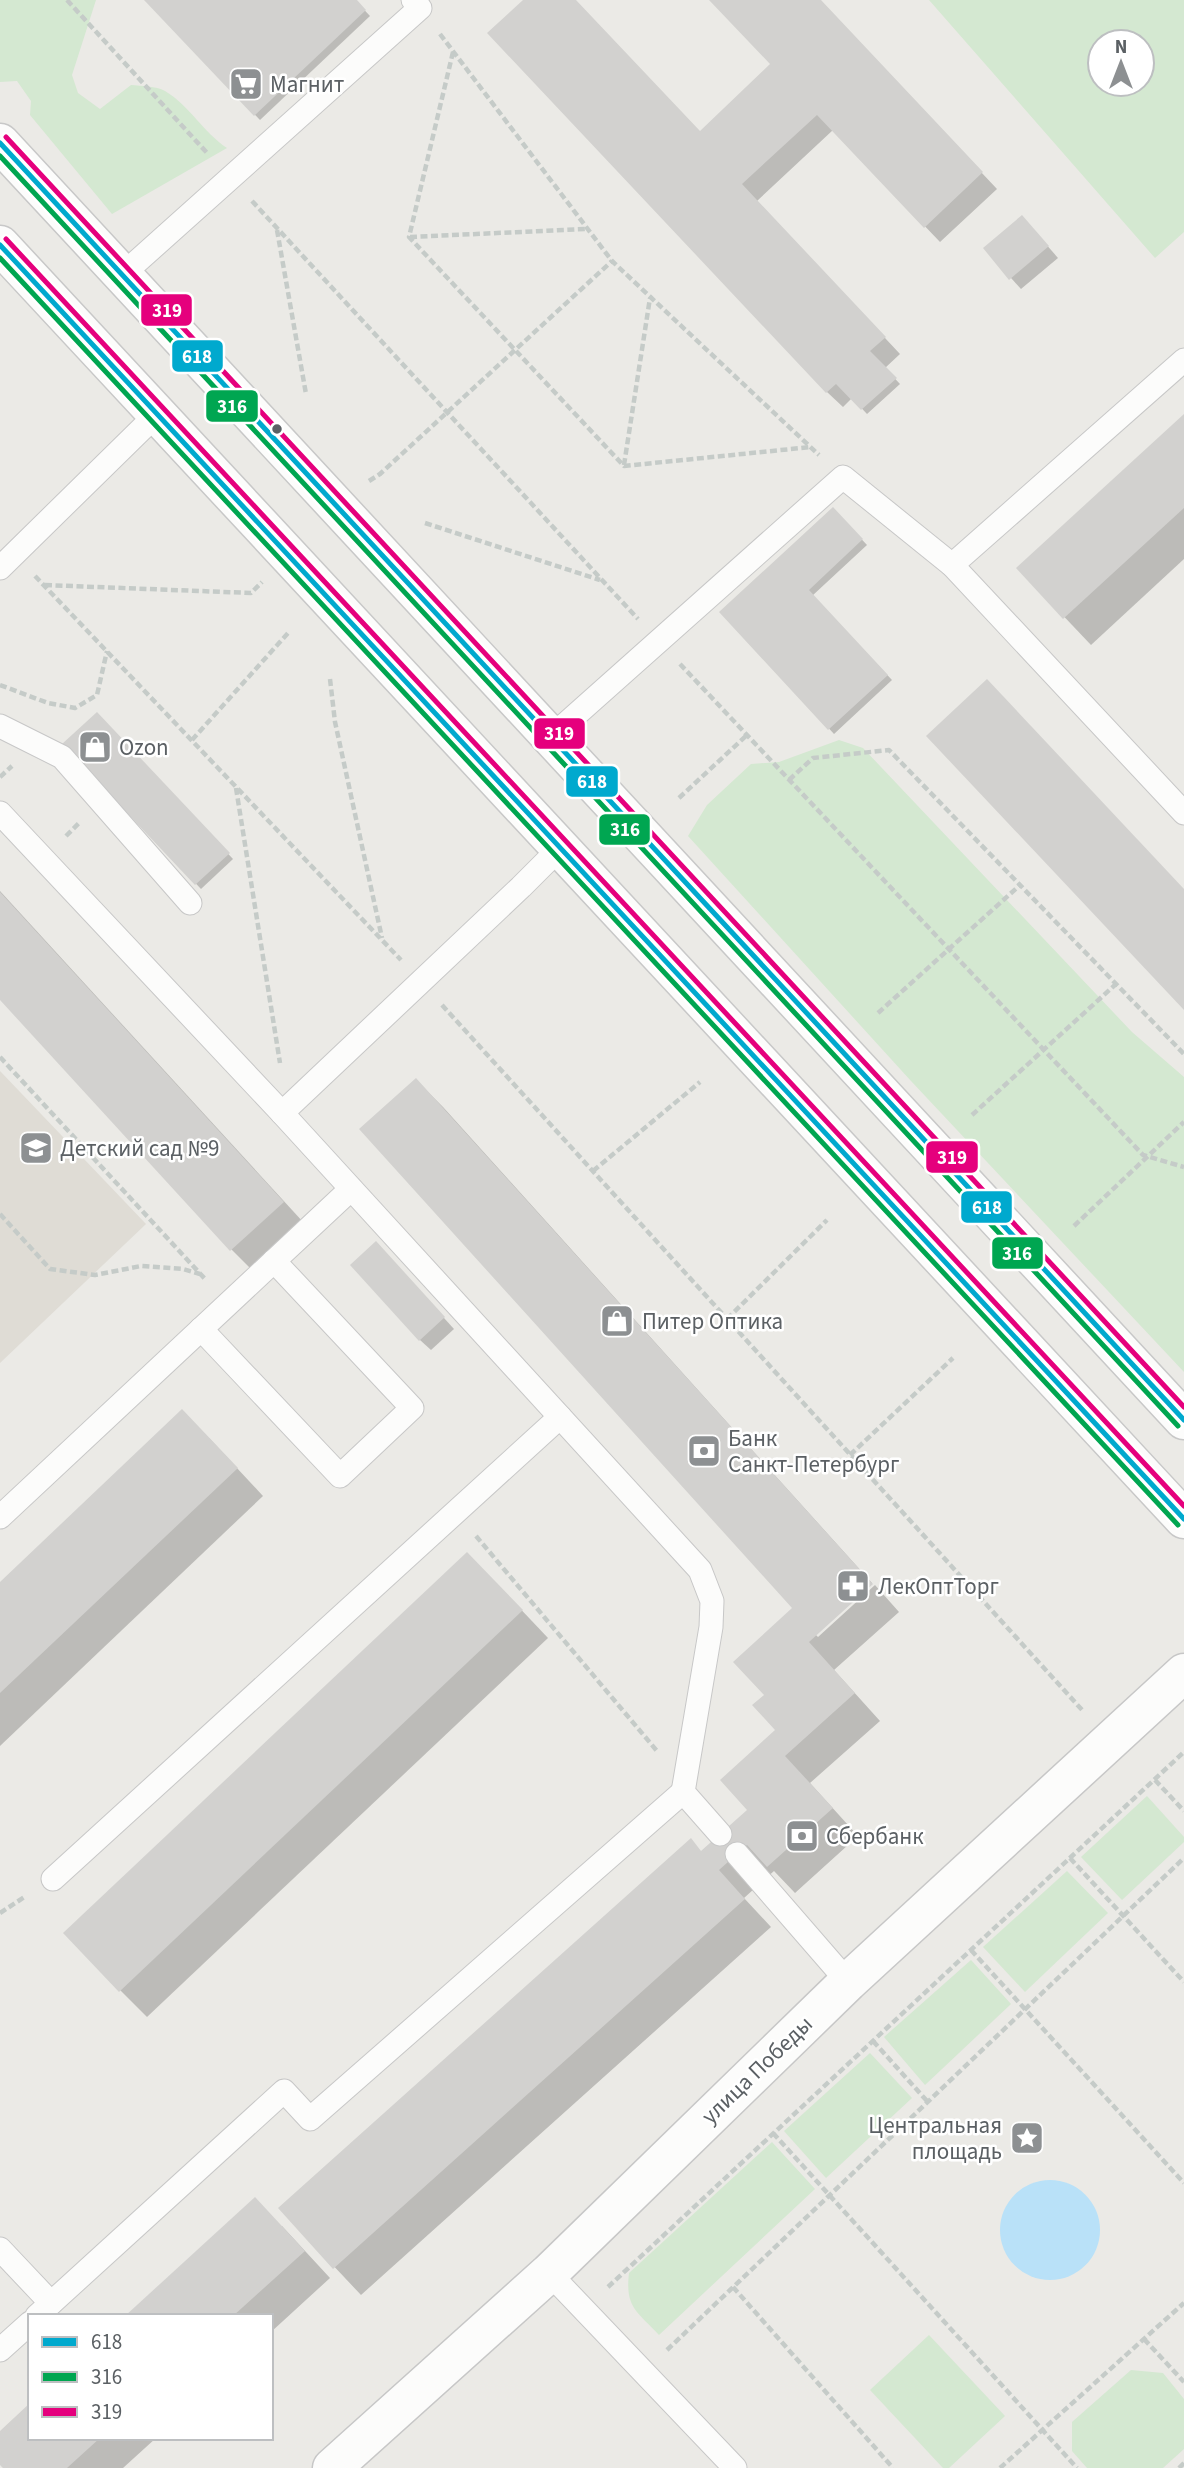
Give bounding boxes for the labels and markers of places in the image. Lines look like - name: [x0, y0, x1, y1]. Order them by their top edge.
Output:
- supermarket icon: Магнит: [227, 65, 265, 103]
- place label: Магнит: [270, 68, 344, 101]
- unlabelled marker: [270, 422, 284, 436]
- shop icon: Ozon: [76, 728, 114, 766]
- place label: Ozon: [119, 731, 169, 764]
- school or university icon: Детский сад №9: [17, 1129, 55, 1167]
- place label: Детский сад №9: [60, 1132, 219, 1165]
- shop icon: Питер Оптика: [598, 1302, 636, 1340]
- place label: Питер Оптика: [642, 1305, 783, 1338]
- place label: Банк Санкт-Петербург: [728, 1422, 900, 1481]
- bank icon: Банк Санкт-Петербург: [685, 1432, 723, 1470]
- pharmacy icon: ЛекОптТорг: [834, 1567, 872, 1605]
- place label: ЛекОптТорг: [878, 1570, 999, 1603]
- bank icon: Сбербанк: [783, 1817, 821, 1855]
- place label: Сбербанк: [826, 1820, 924, 1853]
- place label: Центральная площадь: [868, 2109, 1002, 2168]
- place icon: Центральная площадь: [1008, 2119, 1046, 2157]

